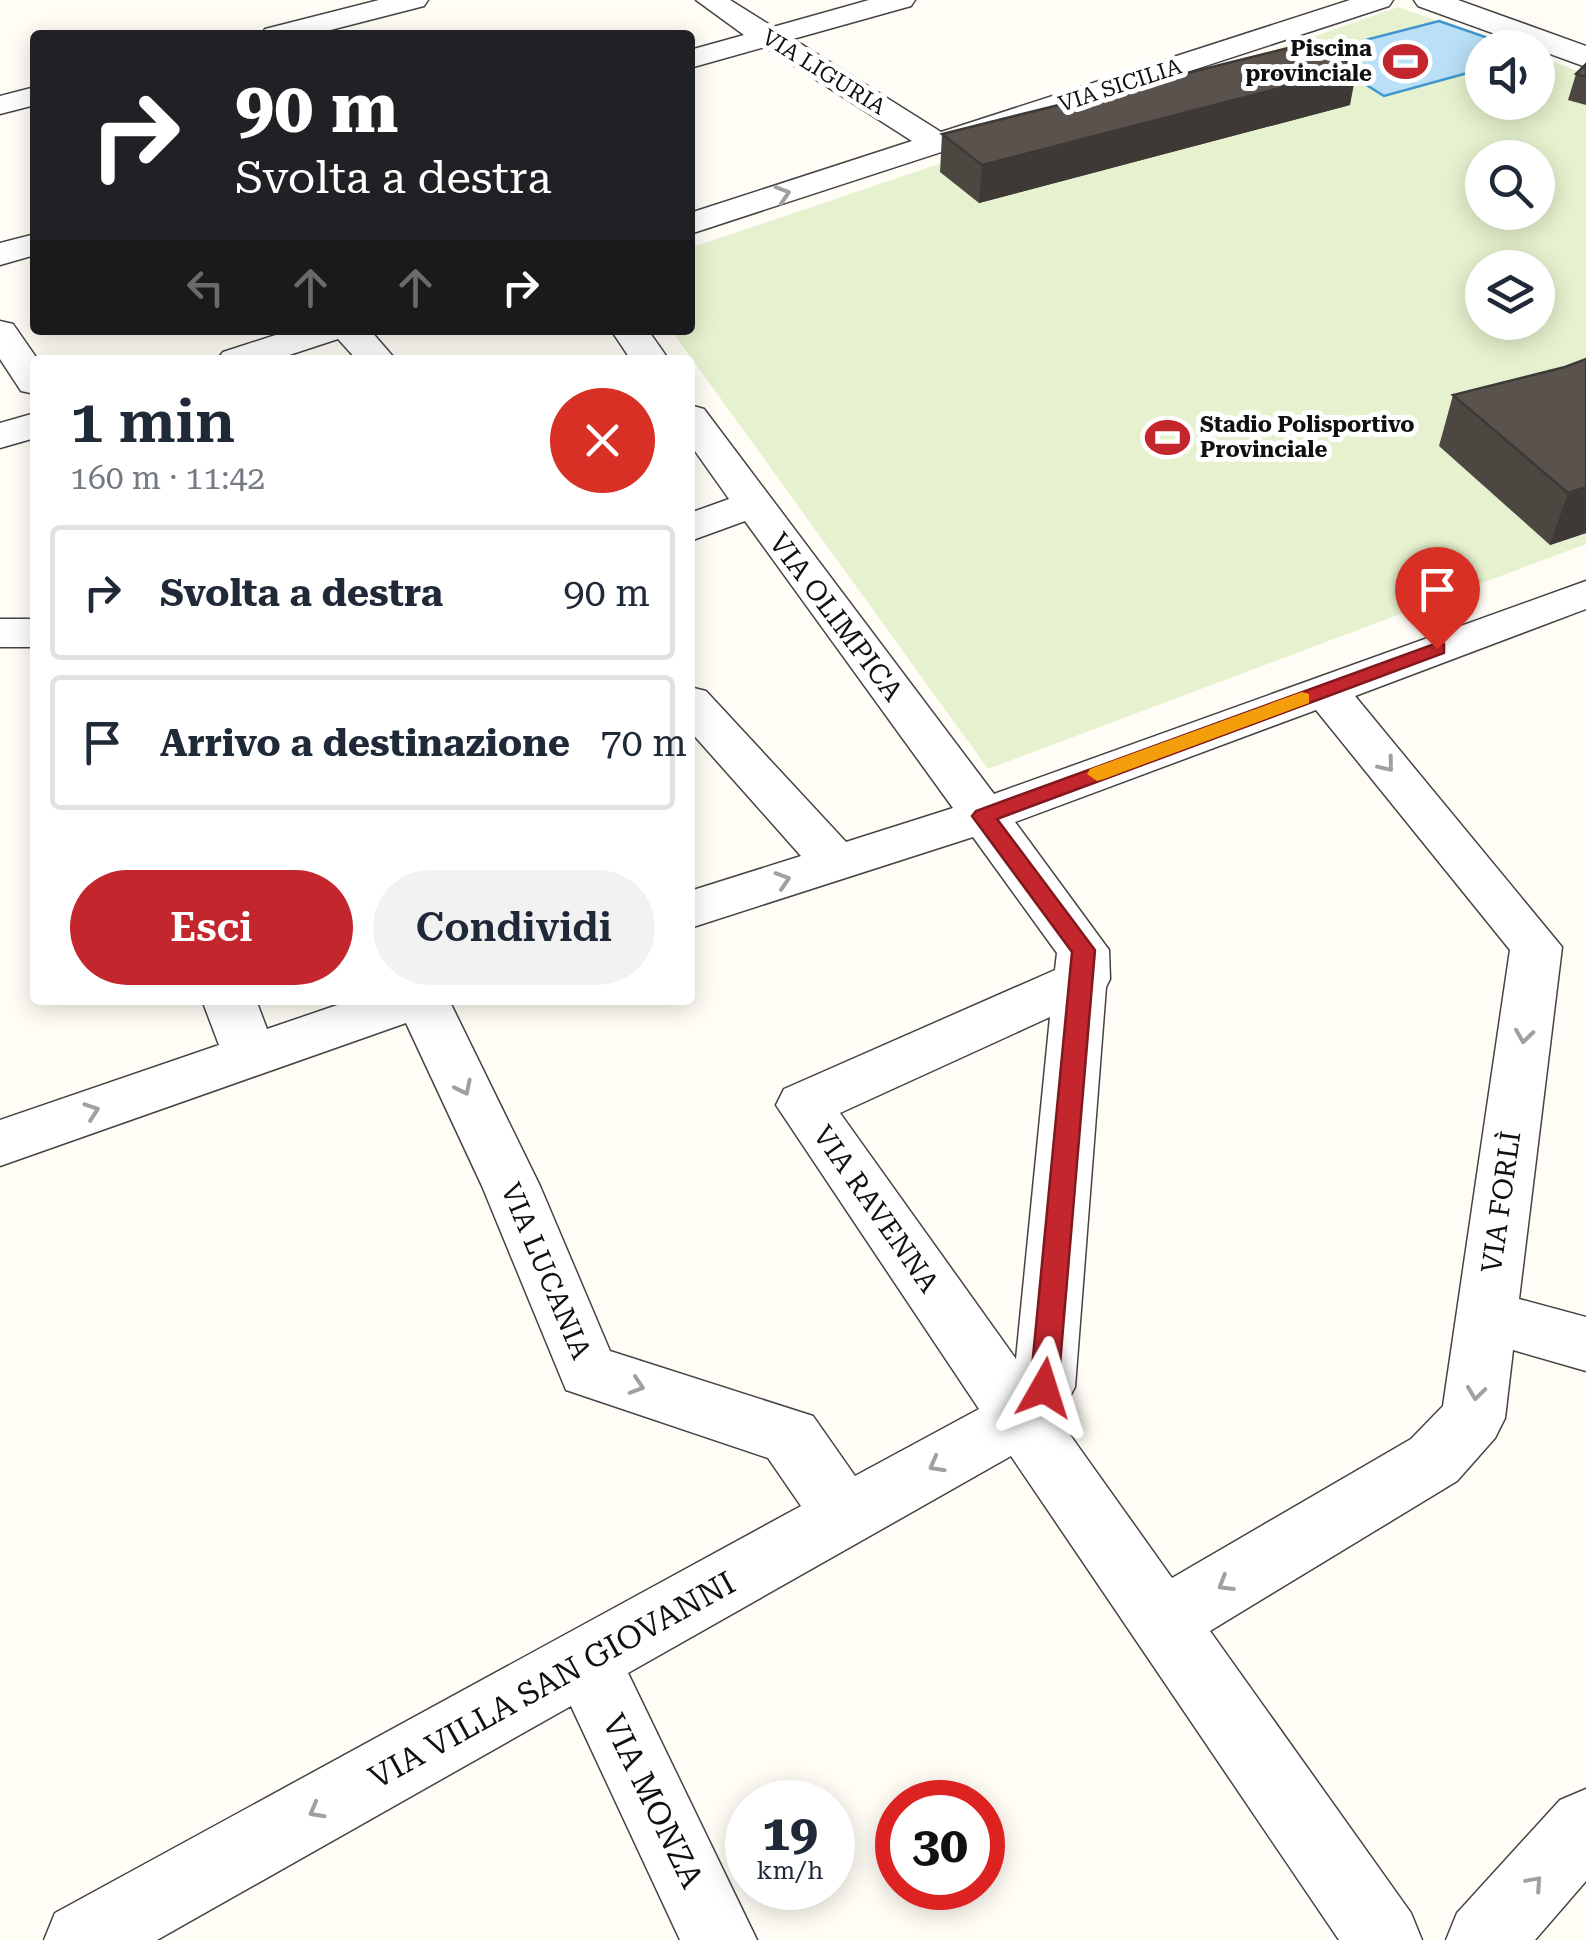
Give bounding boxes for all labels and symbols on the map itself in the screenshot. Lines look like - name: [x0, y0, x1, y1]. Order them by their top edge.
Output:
- street label: VIA LIGURIA: [758, 24, 891, 120]
- place label: Piscina provinciale: [1245, 36, 1372, 86]
- sports icon: Piscina provinciale: [1381, 37, 1429, 85]
- street label: VIA SICILIA: [1055, 53, 1185, 117]
- one-way arrow: [773, 185, 790, 206]
- place label: Stadio Polisportivo Provinciale: [1200, 412, 1414, 462]
- sports icon: Stadio Polisportivo Provinciale: [1143, 413, 1191, 461]
- street label: VIA OLIMPICA: [762, 527, 910, 708]
- pin: [1395, 547, 1480, 650]
- one-way arrow: [1375, 754, 1393, 772]
- one-way arrow: [773, 871, 790, 891]
- one-way arrow: [1514, 1028, 1535, 1045]
- one-way arrow: [451, 1078, 471, 1096]
- one-way arrow: [83, 1103, 100, 1123]
- street label: VIA RAVENNA: [806, 1119, 946, 1299]
- street label: VIA FORLÌ: [1474, 1129, 1527, 1275]
- street label: VIA LUCANIA: [494, 1178, 598, 1364]
- position arrow: [992, 1336, 1096, 1440]
- one-way arrow: [627, 1375, 644, 1395]
- one-way arrow: [1466, 1385, 1487, 1401]
- one-way arrow: [929, 1453, 947, 1473]
- street label: VIA VILLA SAN GIOVANNI: [362, 1563, 742, 1797]
- one-way arrow: [1218, 1572, 1236, 1591]
- street label: VIA MONZA: [595, 1708, 712, 1895]
- speed limit sign: 30: [875, 1780, 1005, 1910]
- one-way arrow: [309, 1798, 327, 1818]
- one-way arrow: [1523, 1876, 1541, 1895]

